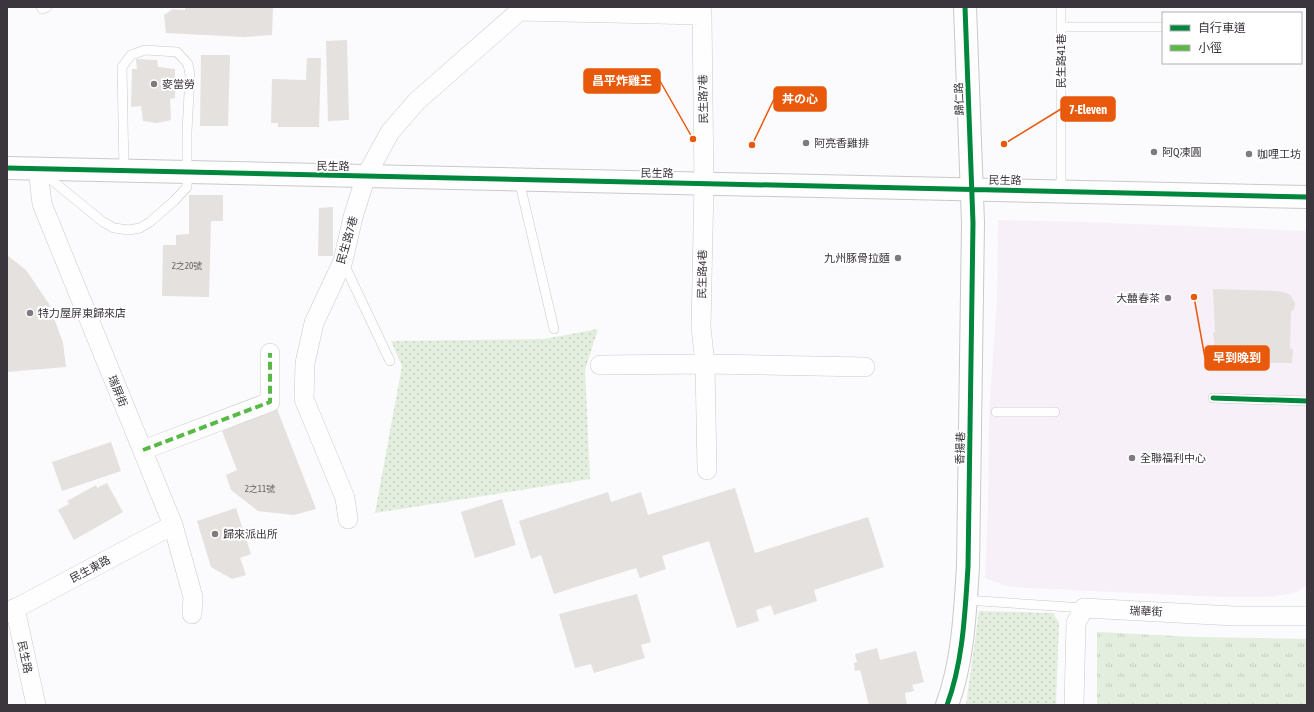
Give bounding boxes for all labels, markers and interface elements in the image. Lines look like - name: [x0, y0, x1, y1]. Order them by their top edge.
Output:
- legend: [1162, 12, 1302, 64]
- text: 自行車道: [1198, 21, 1246, 35]
- street label: 民生路41巷: [1055, 34, 1067, 88]
- text: 小徑: [1198, 41, 1222, 55]
- callout: 昌平炸雞王: [584, 69, 660, 93]
- text: 昌平炸雞王: [592, 74, 652, 88]
- street label: 民生路7巷: [697, 74, 709, 124]
- place label: 麥當勞: [162, 78, 195, 90]
- marker: 麥當勞: [149, 79, 159, 89]
- street label: 歸仁路: [952, 82, 966, 116]
- callout: 丼の心: [774, 87, 826, 111]
- text: 丼の心: [782, 92, 818, 106]
- callout: 7-Eleven: [1061, 97, 1115, 121]
- text: 7-Eleven: [1069, 103, 1107, 117]
- place label: 阿亮香雞排: [814, 137, 869, 149]
- marker: 阿亮香雞排: [801, 138, 811, 148]
- place label: 阿Q凍圓: [1162, 146, 1201, 158]
- marker: 阿Q凍圓: [1149, 147, 1159, 157]
- place label: 咖哩工坊: [1257, 148, 1301, 160]
- marker: 咖哩工坊: [1244, 149, 1254, 159]
- street label: 民生路: [316, 160, 350, 172]
- street label: 民生路: [640, 167, 674, 179]
- street label: 民生路: [988, 174, 1022, 186]
- street label: 民生路7巷: [334, 215, 360, 265]
- street label: 民生路4巷: [696, 249, 708, 299]
- place label: 九州豚骨拉麵: [824, 252, 890, 264]
- marker: 九州豚骨拉麵: [893, 253, 903, 263]
- house number: 2之20號: [172, 261, 202, 271]
- place label: 大囍春茶: [1116, 292, 1160, 304]
- marker: 大囍春茶: [1163, 293, 1173, 303]
- place label: 特力屋屏東歸來店: [38, 307, 126, 319]
- marker: 特力屋屏東歸來店: [25, 308, 35, 318]
- callout: 早到晚到: [1205, 346, 1269, 370]
- text: 早到晚到: [1213, 351, 1261, 365]
- street label: 瑞屏街: [106, 373, 130, 409]
- street label: 香揚巷: [953, 431, 967, 465]
- place label: 全聯福利中心: [1140, 452, 1206, 464]
- marker: 全聯福利中心: [1127, 453, 1137, 463]
- house number: 2之11號: [245, 484, 275, 494]
- place label: 歸來派出所: [223, 528, 278, 540]
- marker: 歸來派出所: [210, 529, 220, 539]
- street label: 民生東路: [68, 553, 112, 585]
- street label: 瑞華街: [1129, 604, 1163, 618]
- street label: 民生路: [16, 640, 34, 674]

